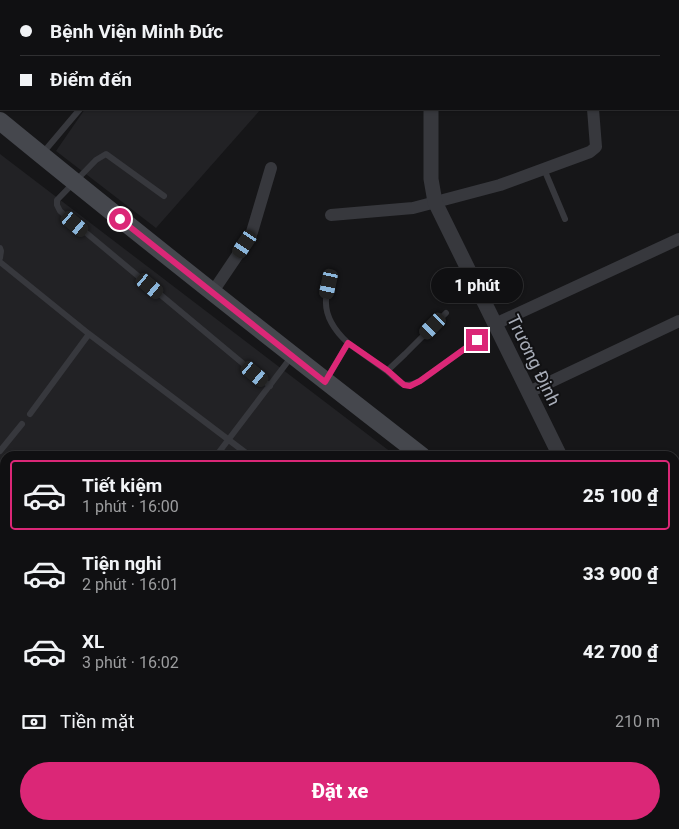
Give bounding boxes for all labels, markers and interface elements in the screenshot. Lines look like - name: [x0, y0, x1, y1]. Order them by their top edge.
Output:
- text: Bệnh Viện Minh Đức: [50, 20, 223, 43]
- text: Điểm đến: [50, 68, 132, 91]
- route start: [109, 208, 131, 230]
- car: [58, 209, 91, 239]
- car: [230, 227, 259, 261]
- car: [318, 268, 339, 300]
- callout: 1 phút: [431, 268, 523, 302]
- car: [133, 271, 166, 301]
- text: 1 phút: [454, 276, 500, 295]
- car: [417, 310, 448, 342]
- street label: Trương Định: [503, 311, 565, 409]
- route end: [466, 329, 488, 351]
- car: [238, 359, 271, 389]
- icon: car: [22, 473, 67, 518]
- text: Tiết kiệm: [82, 474, 162, 497]
- text: 25 100 ₫: [583, 484, 658, 507]
- text: 1 phút · 16:00: [82, 497, 179, 516]
- icon: car: [22, 551, 67, 596]
- text: Tiện nghi: [82, 552, 162, 575]
- text: 33 900 ₫: [583, 562, 658, 585]
- text: 2 phút · 16:01: [82, 575, 179, 594]
- icon: car: [22, 629, 67, 674]
- text: XL: [82, 630, 104, 653]
- text: 42 700 ₫: [583, 640, 658, 663]
- text: 3 phút · 16:02: [82, 653, 179, 672]
- icon: cash: [20, 708, 48, 736]
- text: Tiền mặt: [60, 710, 134, 733]
- text: 210 m: [615, 712, 660, 731]
- button: Đặt xe: [20, 762, 660, 820]

